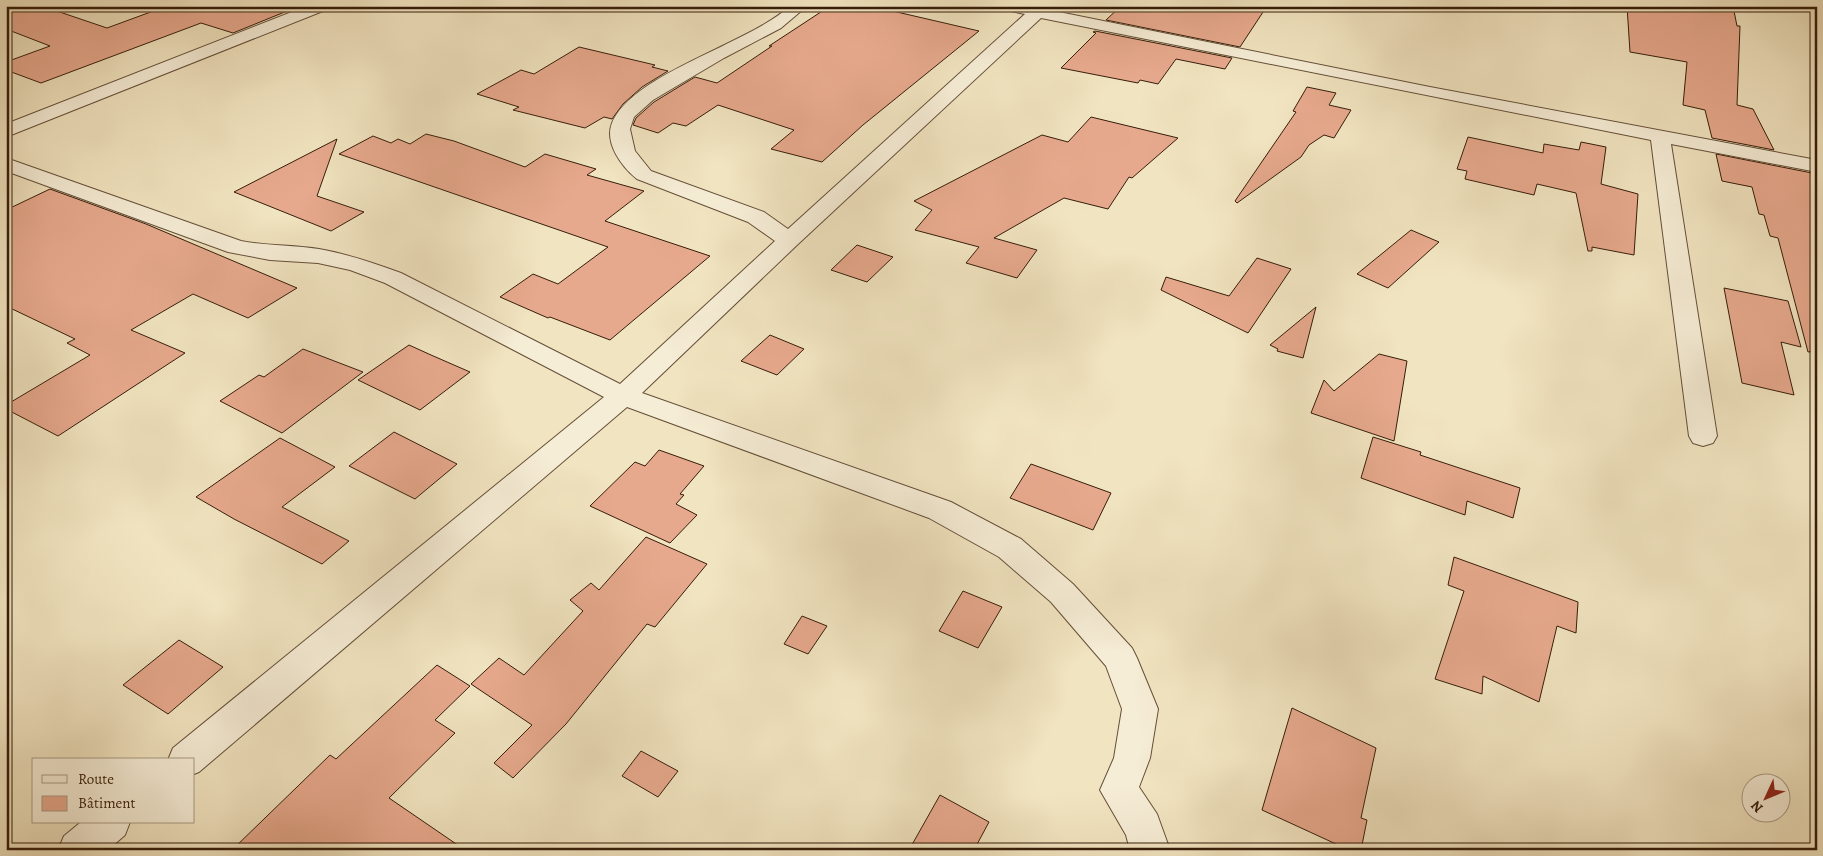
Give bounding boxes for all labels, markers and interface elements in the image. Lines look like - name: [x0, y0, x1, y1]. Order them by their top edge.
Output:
- legend: [32, 758, 195, 824]
- text: Route: [78, 769, 114, 789]
- north arrow: [1740, 774, 1790, 824]
- text: Bâtiment: [78, 793, 136, 813]
- text: N: [1747, 796, 1767, 817]

